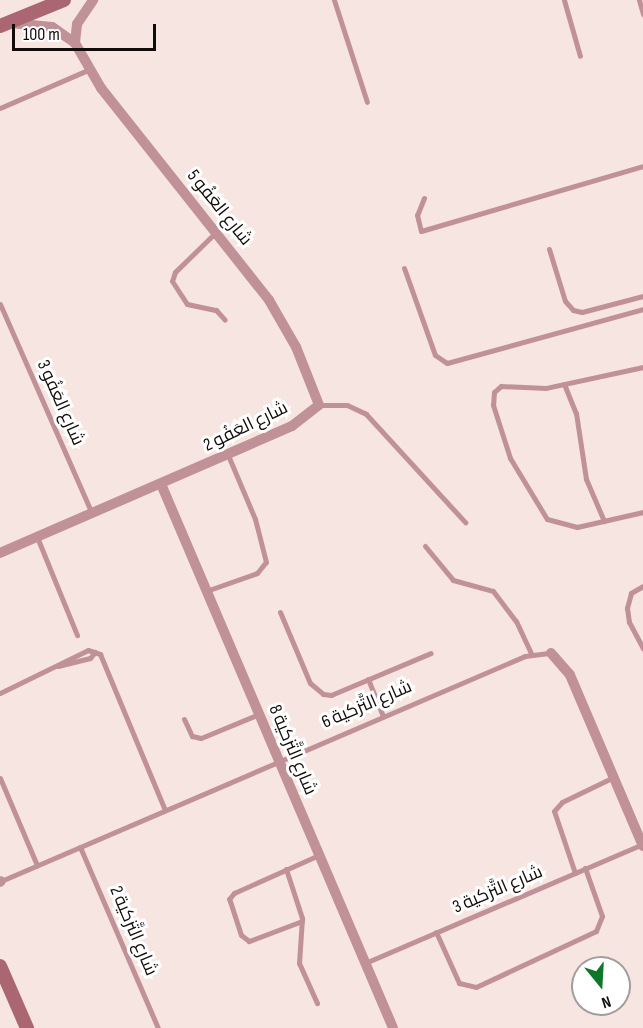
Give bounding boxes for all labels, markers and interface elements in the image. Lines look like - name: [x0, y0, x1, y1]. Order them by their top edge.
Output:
- scale bar: [15, 12, 159, 50]
- text: 100 m: [23, 24, 60, 45]
- street label: شارع العَفُو 5: [182, 166, 256, 250]
- street label: شارع العَفُو 3: [32, 357, 88, 449]
- street label: شارع العَفُو 2: [200, 397, 292, 457]
- street label: شارع التَّزكية 6: [319, 676, 415, 734]
- street label: شارع التَّزكية 8: [263, 702, 321, 798]
- street label: شارع التَّزكية 3: [450, 861, 546, 919]
- street label: شارع التَّزكية 2: [104, 883, 162, 979]
- north arrow: [571, 956, 631, 1016]
- text: N: [599, 991, 613, 1012]

